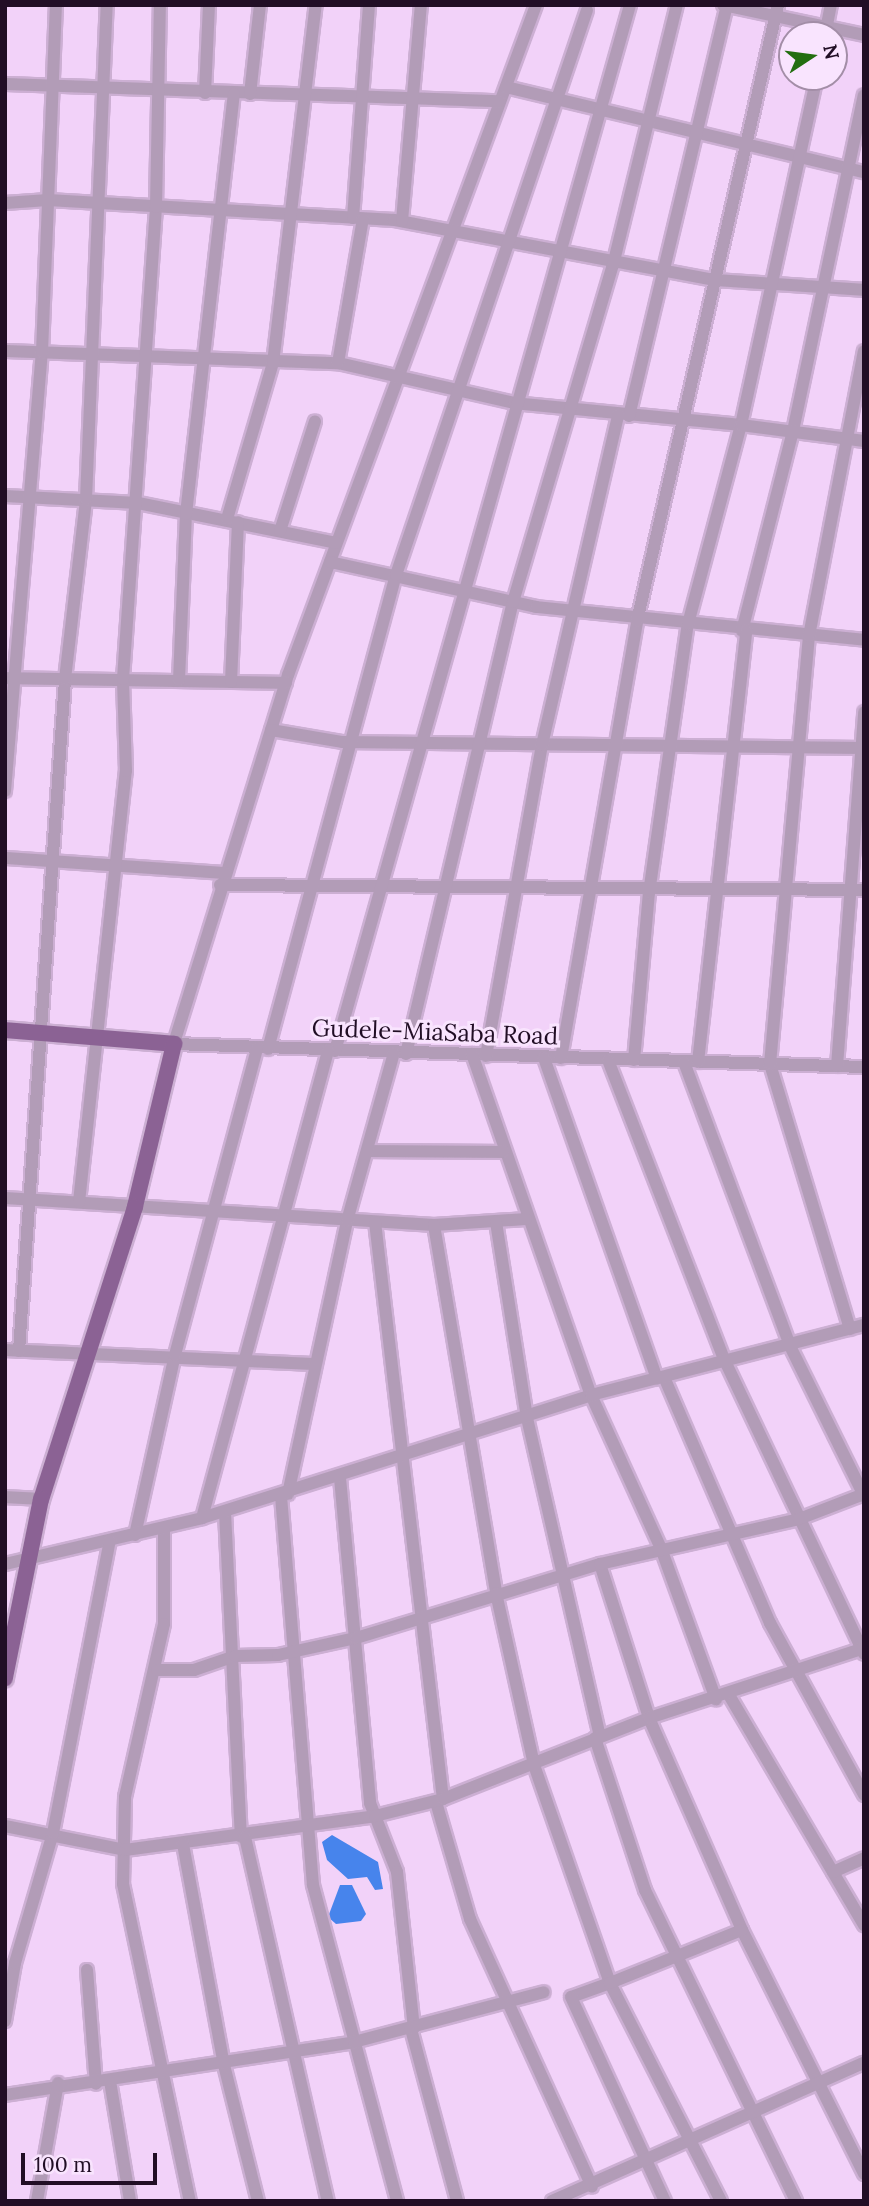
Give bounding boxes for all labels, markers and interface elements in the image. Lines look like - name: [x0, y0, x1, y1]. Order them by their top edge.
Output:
- north arrow: [778, 21, 848, 91]
- text: N: [818, 42, 845, 62]
- street label: Gudele-MiaSaba Road: [311, 1013, 559, 1051]
- scale bar: [24, 2140, 161, 2184]
- text: 100 m: [34, 2151, 92, 2178]

